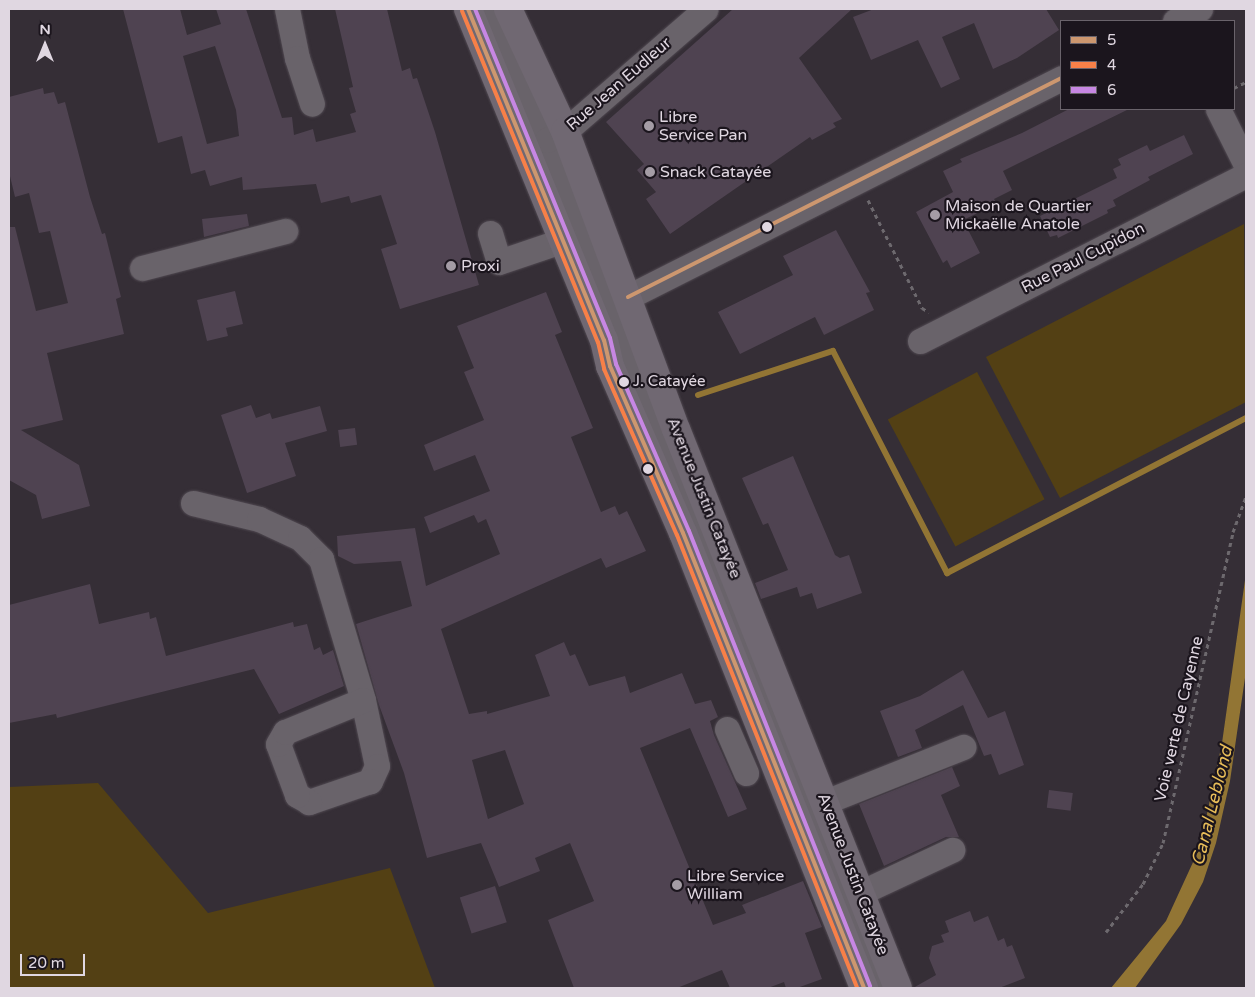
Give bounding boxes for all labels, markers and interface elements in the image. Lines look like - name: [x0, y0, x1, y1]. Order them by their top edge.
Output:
- north arrow: [20, 20, 70, 70]
- legend: [1060, 20, 1235, 110]
- text: N: [39, 21, 51, 38]
- text: 5: [1107, 31, 1116, 49]
- street label: Rue Jean Eudleur: [563, 33, 675, 135]
- text: 4: [1107, 56, 1116, 74]
- text: 6: [1107, 81, 1116, 99]
- place label: Libre Service Pan: [659, 107, 747, 145]
- marker: Libre Service Pan: [643, 120, 655, 132]
- place label: Snack Catayée: [660, 162, 771, 182]
- marker: Snack Catayée: [644, 166, 656, 178]
- place label: Maison de Quartier Mickaëlle Anatole: [945, 196, 1091, 234]
- marker: Maison de Quartier Mickaëlle Anatole: [929, 209, 941, 221]
- street label: Rue Paul Cupidon: [1018, 219, 1148, 297]
- unlabelled marker: [762, 222, 772, 232]
- place label: Proxi: [461, 256, 500, 276]
- marker: Proxi: [445, 260, 457, 272]
- place label: J. Catayée: [633, 373, 705, 391]
- marker: J. Catayée: [619, 377, 629, 387]
- street label: Avenue Justin Catayée: [663, 415, 745, 581]
- unlabelled marker: [643, 464, 653, 474]
- street label: Voie verte de Cayenne: [1151, 634, 1207, 804]
- water label: Canal Leblond: [1187, 744, 1237, 868]
- street label: Avenue Justin Catayée: [813, 790, 893, 958]
- place label: Libre Service William: [687, 866, 784, 904]
- marker: Libre Service William: [671, 879, 683, 891]
- scale bar: [22, 944, 88, 976]
- text: 20 m: [28, 954, 65, 972]

